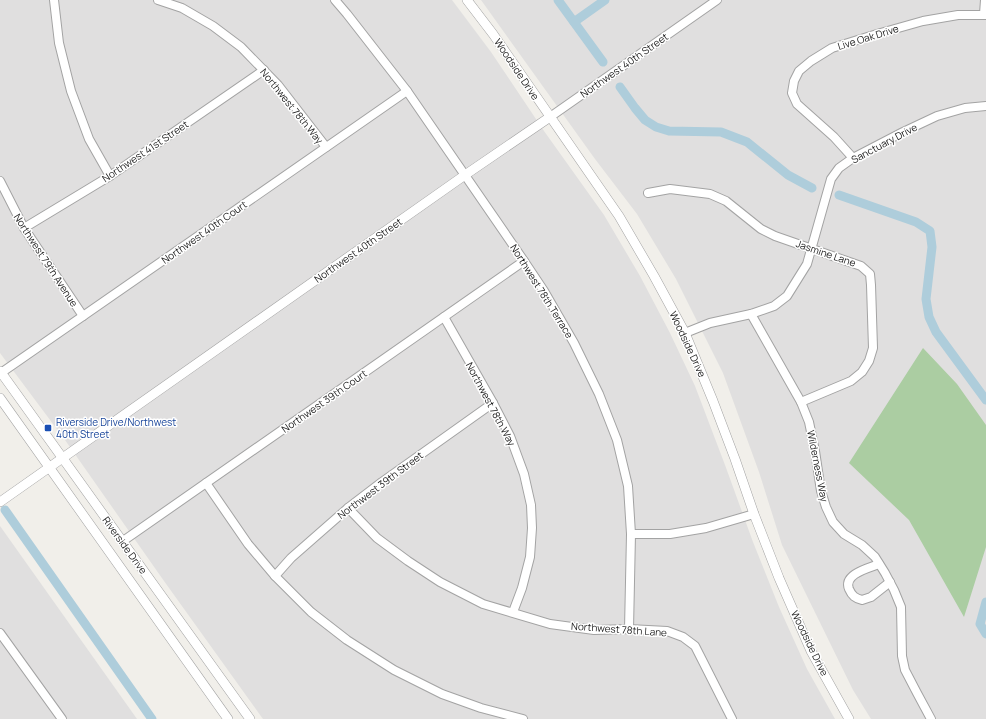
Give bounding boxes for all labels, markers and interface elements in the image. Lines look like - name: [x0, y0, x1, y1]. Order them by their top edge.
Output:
- street label: Live Oak Drive: [836, 21, 900, 53]
- street label: Northwest 40th Street: [577, 29, 671, 101]
- street label: Woodside Drive: [491, 36, 543, 103]
- street label: Northwest 78th Way: [257, 65, 327, 147]
- street label: Northwest 41st Street: [99, 117, 191, 185]
- street label: Sanctuary Drive: [849, 120, 920, 166]
- street label: Northwest 40th Court: [158, 197, 250, 267]
- street label: Northwest 79th Avenue: [11, 211, 81, 309]
- street label: Northwest 40th Street: [311, 214, 405, 286]
- street label: Jasmine Lane: [794, 236, 858, 270]
- street label: Northwest 78th Terrace: [507, 241, 577, 341]
- street label: Woodside Drive: [667, 309, 709, 379]
- street label: Northwest 78th Way: [463, 360, 519, 449]
- street label: Northwest 39th Court: [279, 366, 369, 436]
- place label: Riverside Drive/Northwest 40th Street: [56, 415, 176, 441]
- marker: Riverside Drive/Northwest 40th Street: [43, 423, 53, 433]
- street label: Wilderness Way: [804, 429, 832, 504]
- street label: Northwest 39th Street: [334, 448, 426, 522]
- street label: Riverside Drive: [99, 514, 151, 577]
- street label: Woodside Drive: [788, 608, 832, 678]
- street label: Northwest 78th Lane: [571, 619, 668, 639]

